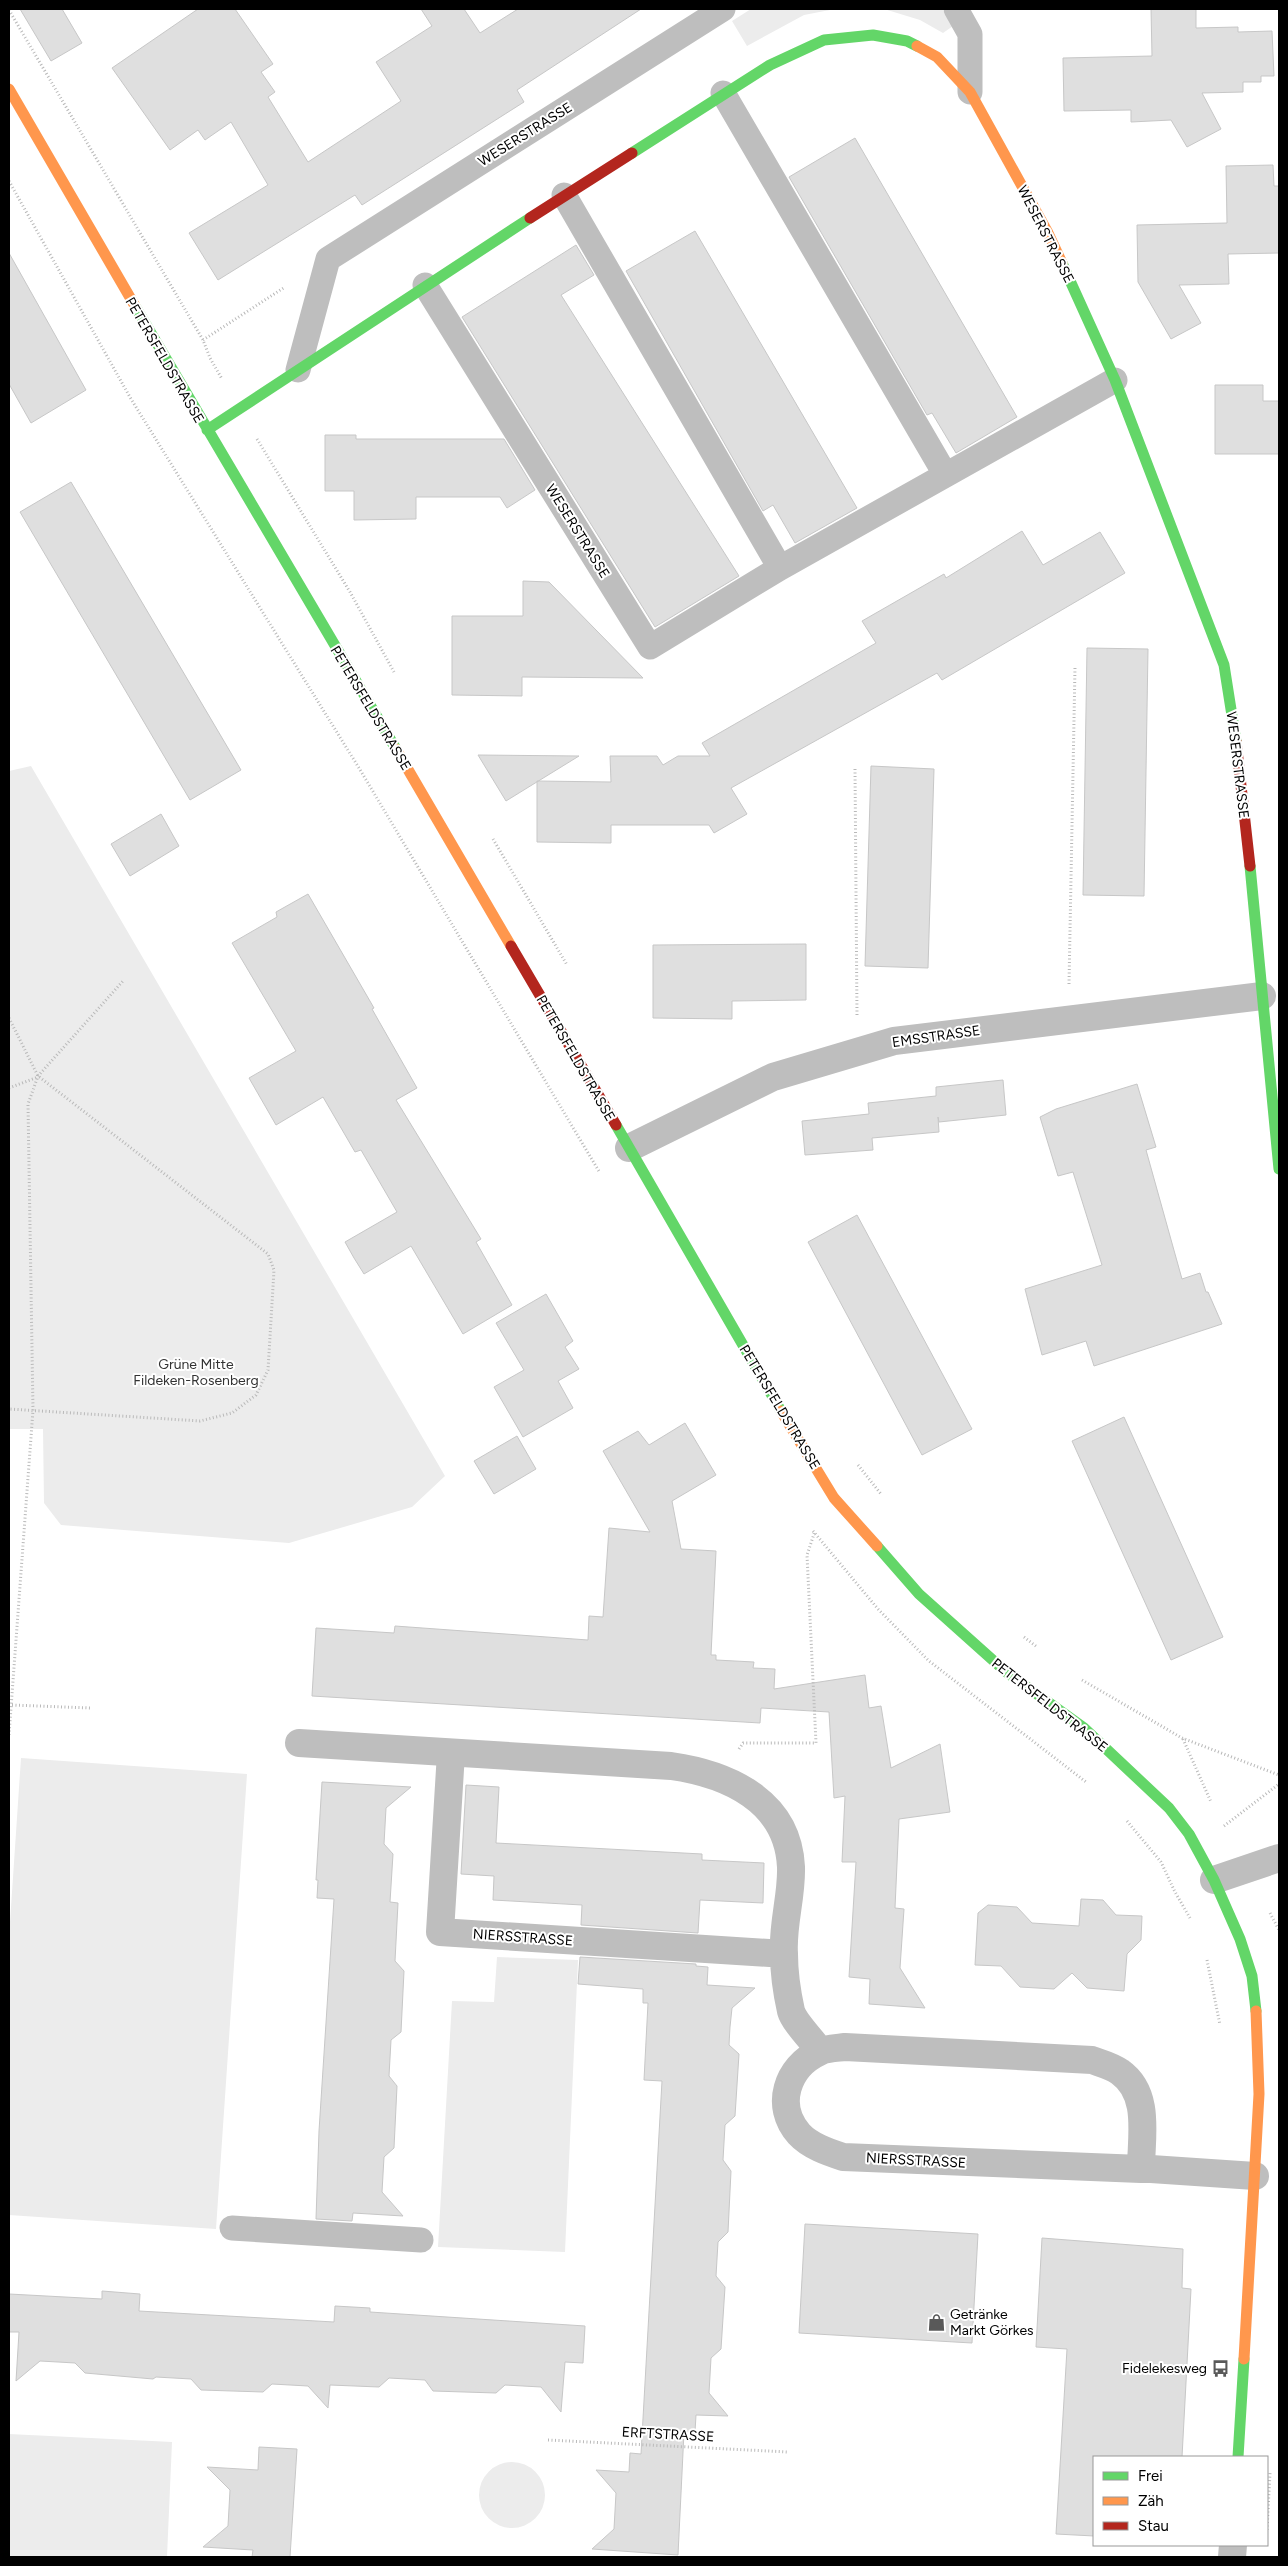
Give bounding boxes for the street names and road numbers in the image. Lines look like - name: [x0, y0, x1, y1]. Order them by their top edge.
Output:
- street label: WESERSTRASSE: [475, 99, 575, 170]
- street label: WESERSTRASSE: [1014, 182, 1078, 286]
- street label: PETERSFELDSTRASSE: [122, 294, 208, 426]
- street label: WESERSTRASSE: [542, 481, 613, 581]
- street label: PETERSFELDSTRASSE: [327, 643, 415, 774]
- street label: WESERSTRASSE: [1223, 711, 1252, 819]
- street label: PETERSFELDSTRASSE: [533, 992, 619, 1124]
- street label: EMSSTRASSE: [891, 1022, 981, 1051]
- street label: PETERSFELDSTRASSE: [736, 1342, 824, 1473]
- street label: PETERSFELDSTRASSE: [988, 1655, 1111, 1756]
- street label: NIERSSTRASSE: [472, 1926, 574, 1949]
- street label: NIERSSTRASSE: [865, 2149, 967, 2172]
- street label: ERFTSTRASSE: [621, 2424, 715, 2445]

